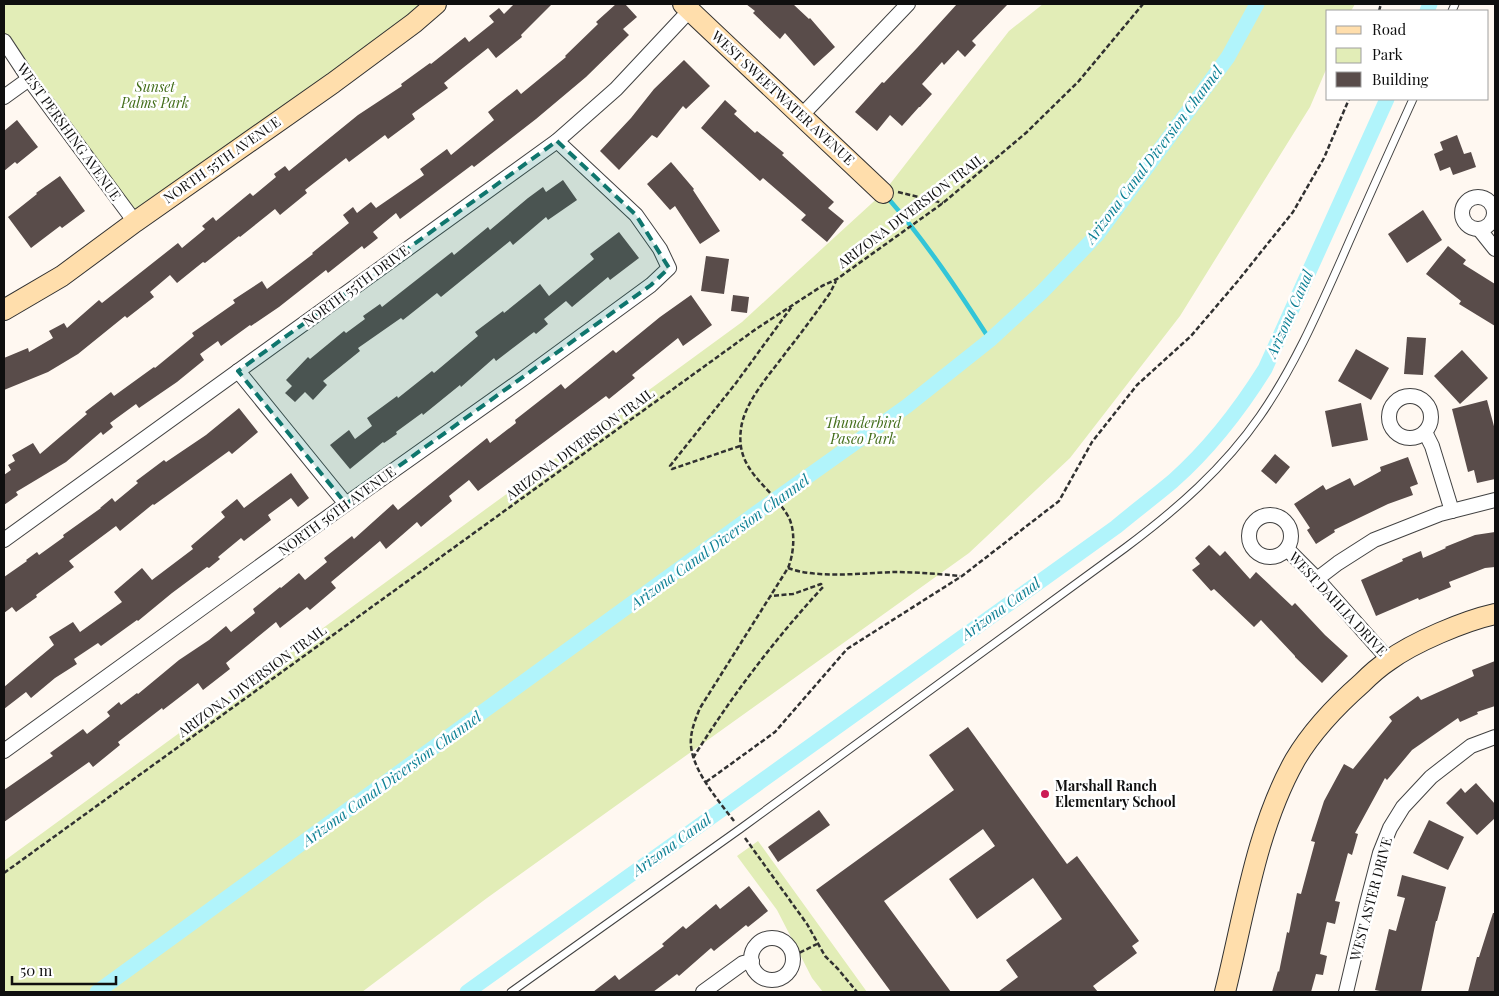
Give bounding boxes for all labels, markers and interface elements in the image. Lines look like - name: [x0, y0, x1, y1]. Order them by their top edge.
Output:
- legend: [1326, 10, 1489, 100]
- text: Road: [1372, 19, 1406, 39]
- street label: WEST SWEETWATER AVENUE: [707, 26, 859, 169]
- text: Park: [1372, 44, 1404, 64]
- street label: WEST PERSHING AVENUE: [13, 58, 126, 204]
- water label: Arizona Canal Diversion Channel: [1079, 61, 1227, 249]
- text: Building: [1372, 69, 1429, 89]
- park label: Sunset Palms Park: [120, 77, 189, 112]
- street label: NORTH 55TH AVENUE: [159, 112, 284, 207]
- street label: ARIZONA DIVERSION TRAIL: [833, 149, 988, 273]
- street label: NORTH 55TH DRIVE: [299, 240, 413, 331]
- water label: Arizona Canal: [1260, 266, 1318, 362]
- street label: ARIZONA DIVERSION TRAIL: [501, 383, 658, 504]
- park label: Thunderbird Paseo Park: [825, 413, 902, 448]
- street label: NORTH 56TH AVENUE: [274, 462, 399, 560]
- water label: Arizona Canal Diversion Channel: [624, 469, 814, 614]
- street label: WEST DAHLIA DRIVE: [1284, 547, 1392, 660]
- water label: Arizona Canal: [955, 572, 1045, 645]
- street label: ARIZONA DIVERSION TRAIL: [173, 620, 330, 741]
- water label: Arizona Canal Diversion Channel: [296, 706, 486, 851]
- place label: Marshall Ranch Elementary School: [1055, 776, 1176, 811]
- marker: Marshall Ranch Elementary School: [1039, 788, 1051, 800]
- water label: Arizona Canal: [626, 808, 716, 881]
- street label: WEST ASTER DRIVE: [1345, 835, 1396, 964]
- scale bar: [12, 954, 116, 986]
- text: 50 m: [20, 960, 53, 980]

